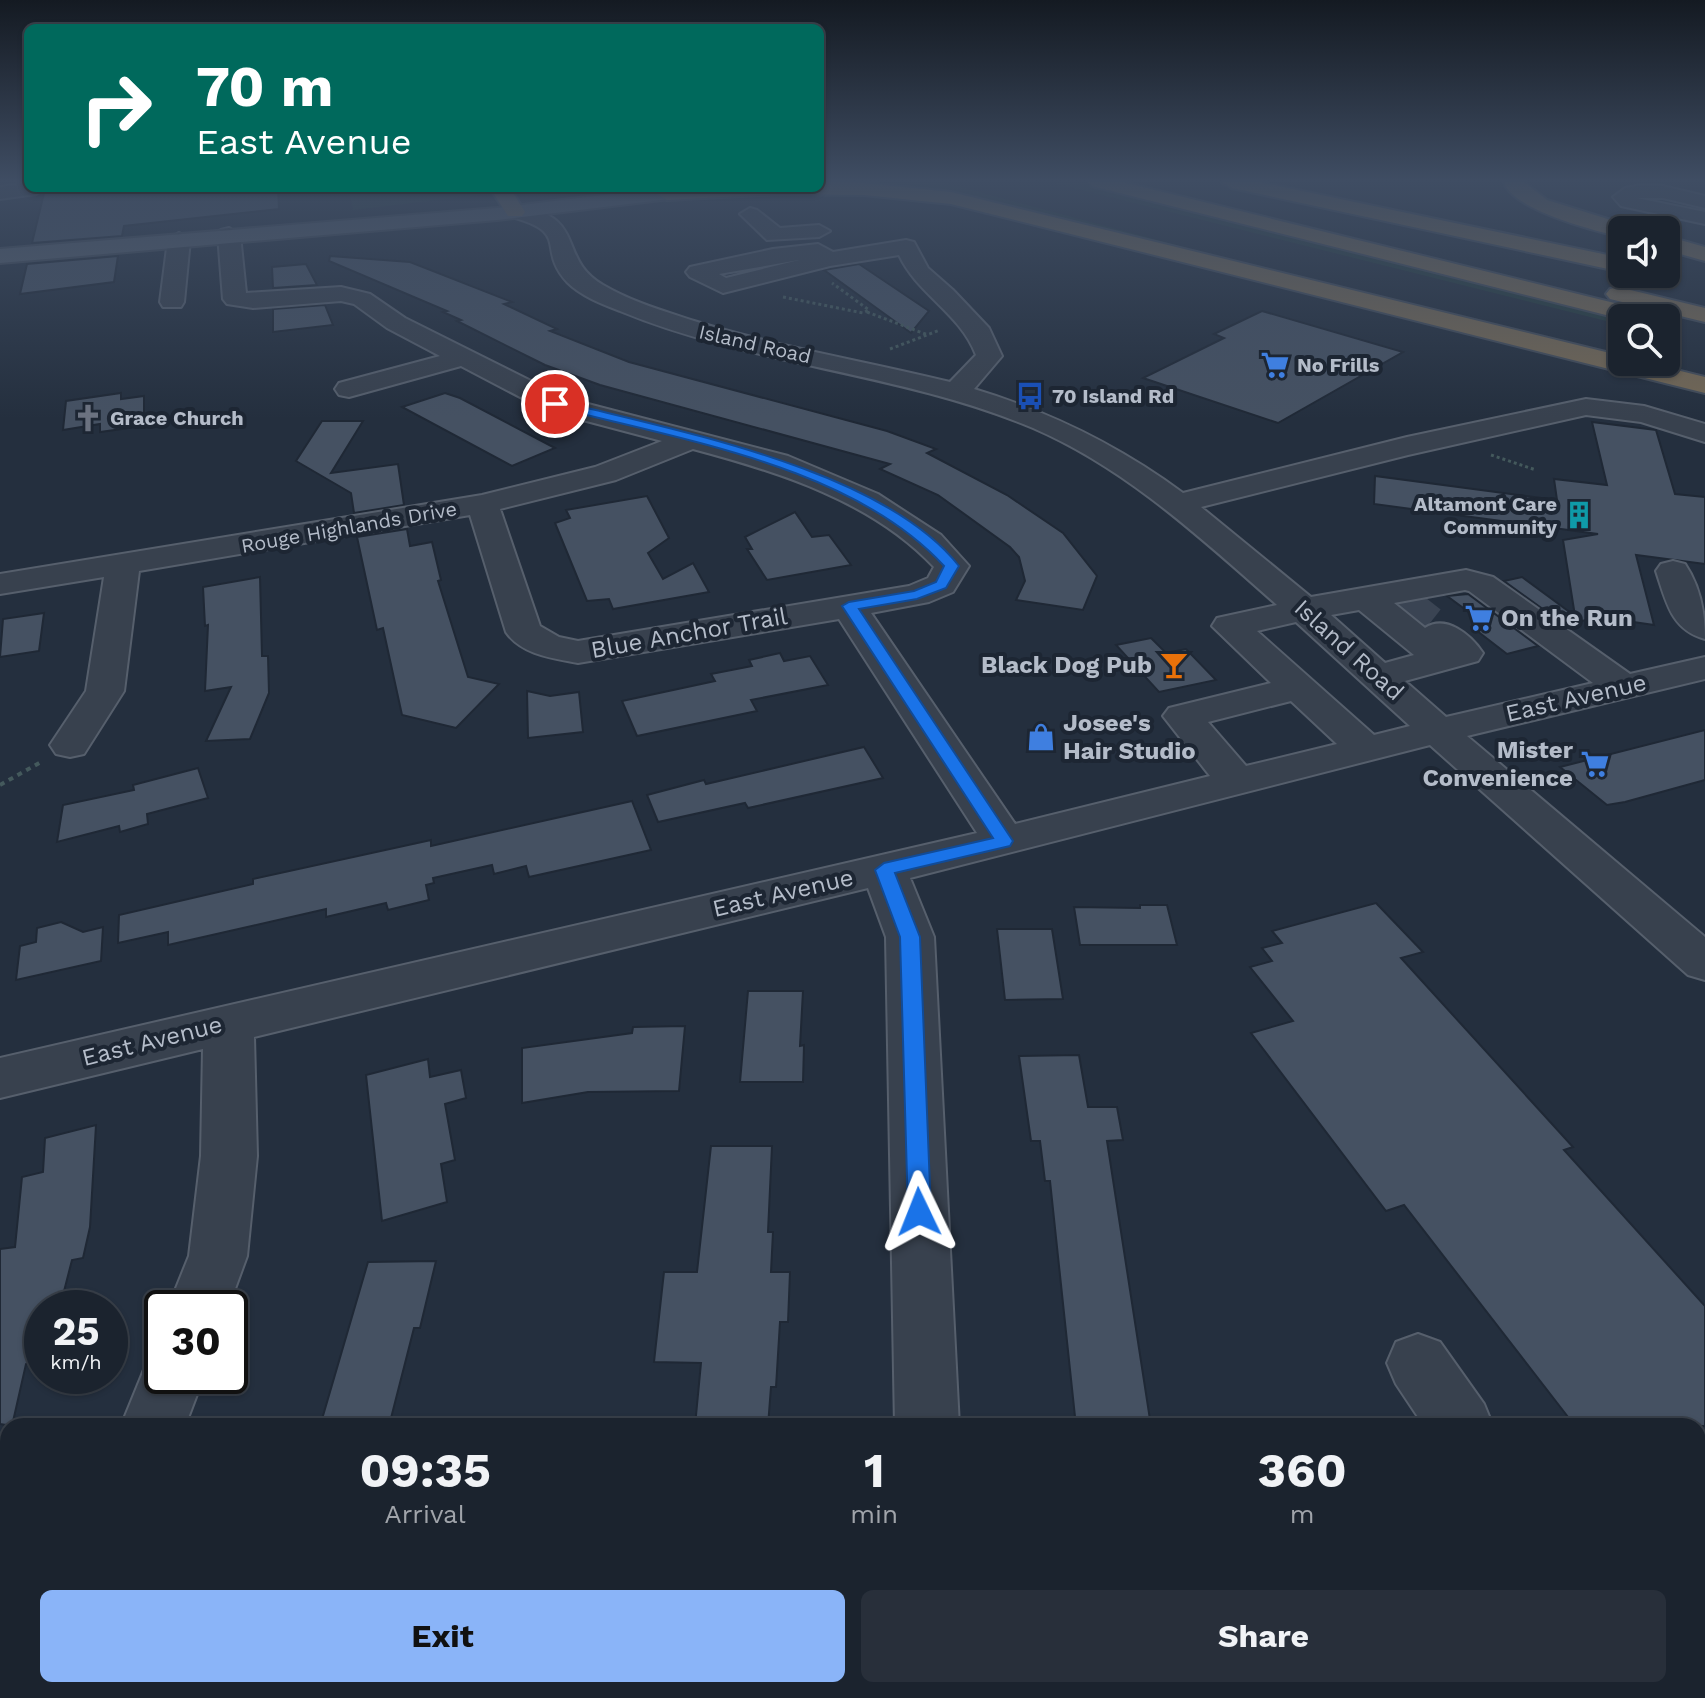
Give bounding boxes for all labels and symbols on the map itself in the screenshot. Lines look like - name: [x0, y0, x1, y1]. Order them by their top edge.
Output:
- street label: Island Road: [697, 319, 813, 369]
- supermarket icon: No Frills: [1260, 350, 1290, 380]
- place label: No Frills: [1297, 353, 1380, 377]
- pin: [521, 370, 589, 438]
- bus stop icon: 70 Island Rd: [1015, 381, 1045, 411]
- place label: 70 Island Rd: [1052, 384, 1174, 408]
- church icon: Grace Church: [73, 403, 103, 433]
- place label: Grace Church: [110, 406, 244, 430]
- place label: Altamont Care Community: [1414, 492, 1558, 539]
- street label: Rouge Highlands Drive: [239, 496, 459, 558]
- building icon: Altamont Care Community: [1564, 500, 1594, 530]
- street label: Island Road: [1289, 594, 1409, 706]
- street label: Blue Anchor Trail: [589, 602, 790, 664]
- supermarket icon: On the Run: [1464, 603, 1494, 633]
- place label: On the Run: [1501, 604, 1633, 632]
- bar icon: Black Dog Pub: [1159, 650, 1189, 680]
- place label: Black Dog Pub: [981, 651, 1152, 679]
- street label: East Avenue: [1503, 668, 1649, 728]
- place label: Josee's Hair Studio: [1063, 709, 1196, 765]
- shop icon: Josee's Hair Studio: [1026, 722, 1056, 752]
- place label: Mister Convenience: [1422, 736, 1574, 792]
- supermarket icon: Mister Convenience: [1580, 749, 1610, 779]
- street label: East Avenue: [710, 863, 856, 923]
- street label: East Avenue: [79, 1010, 225, 1072]
- position arrow: [877, 1170, 961, 1254]
- speed limit sign: 30: [144, 1290, 248, 1394]

